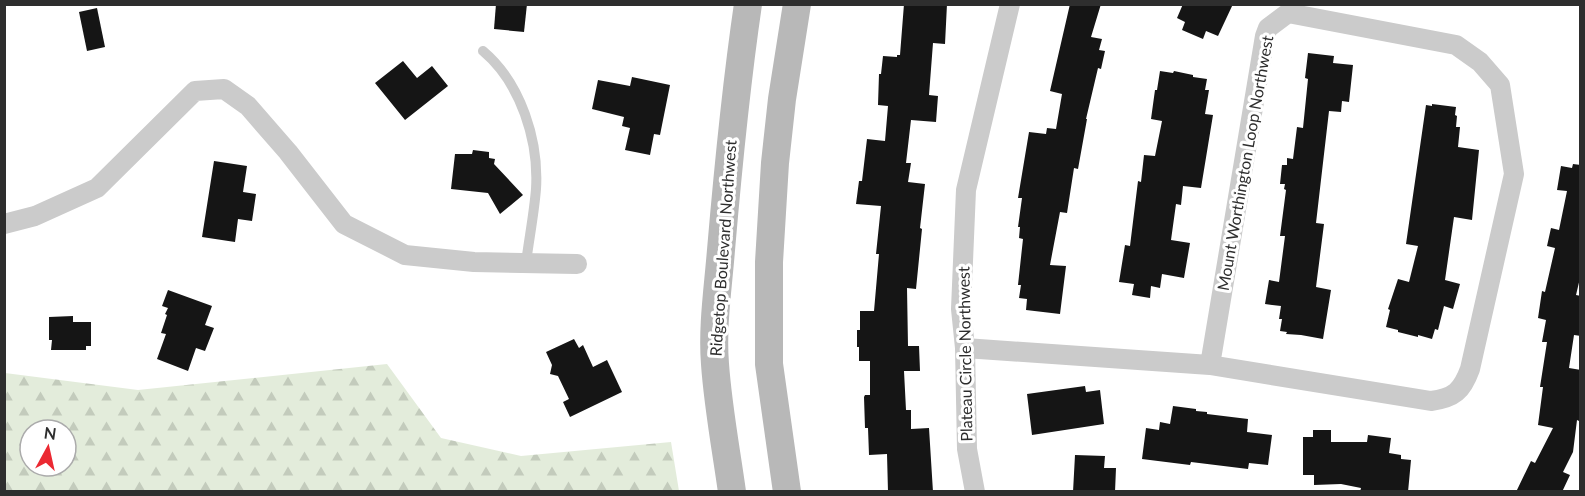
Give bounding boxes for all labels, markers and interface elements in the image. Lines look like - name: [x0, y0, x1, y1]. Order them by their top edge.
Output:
- street label: Mount Worthington Loop Northwest: [1213, 33, 1276, 292]
- street label: Ridgetop Boulevard Northwest: [705, 139, 740, 357]
- street label: Plateau Circle Northwest: [953, 266, 976, 442]
- north arrow: [18, 418, 78, 478]
- text: N: [43, 422, 58, 443]

